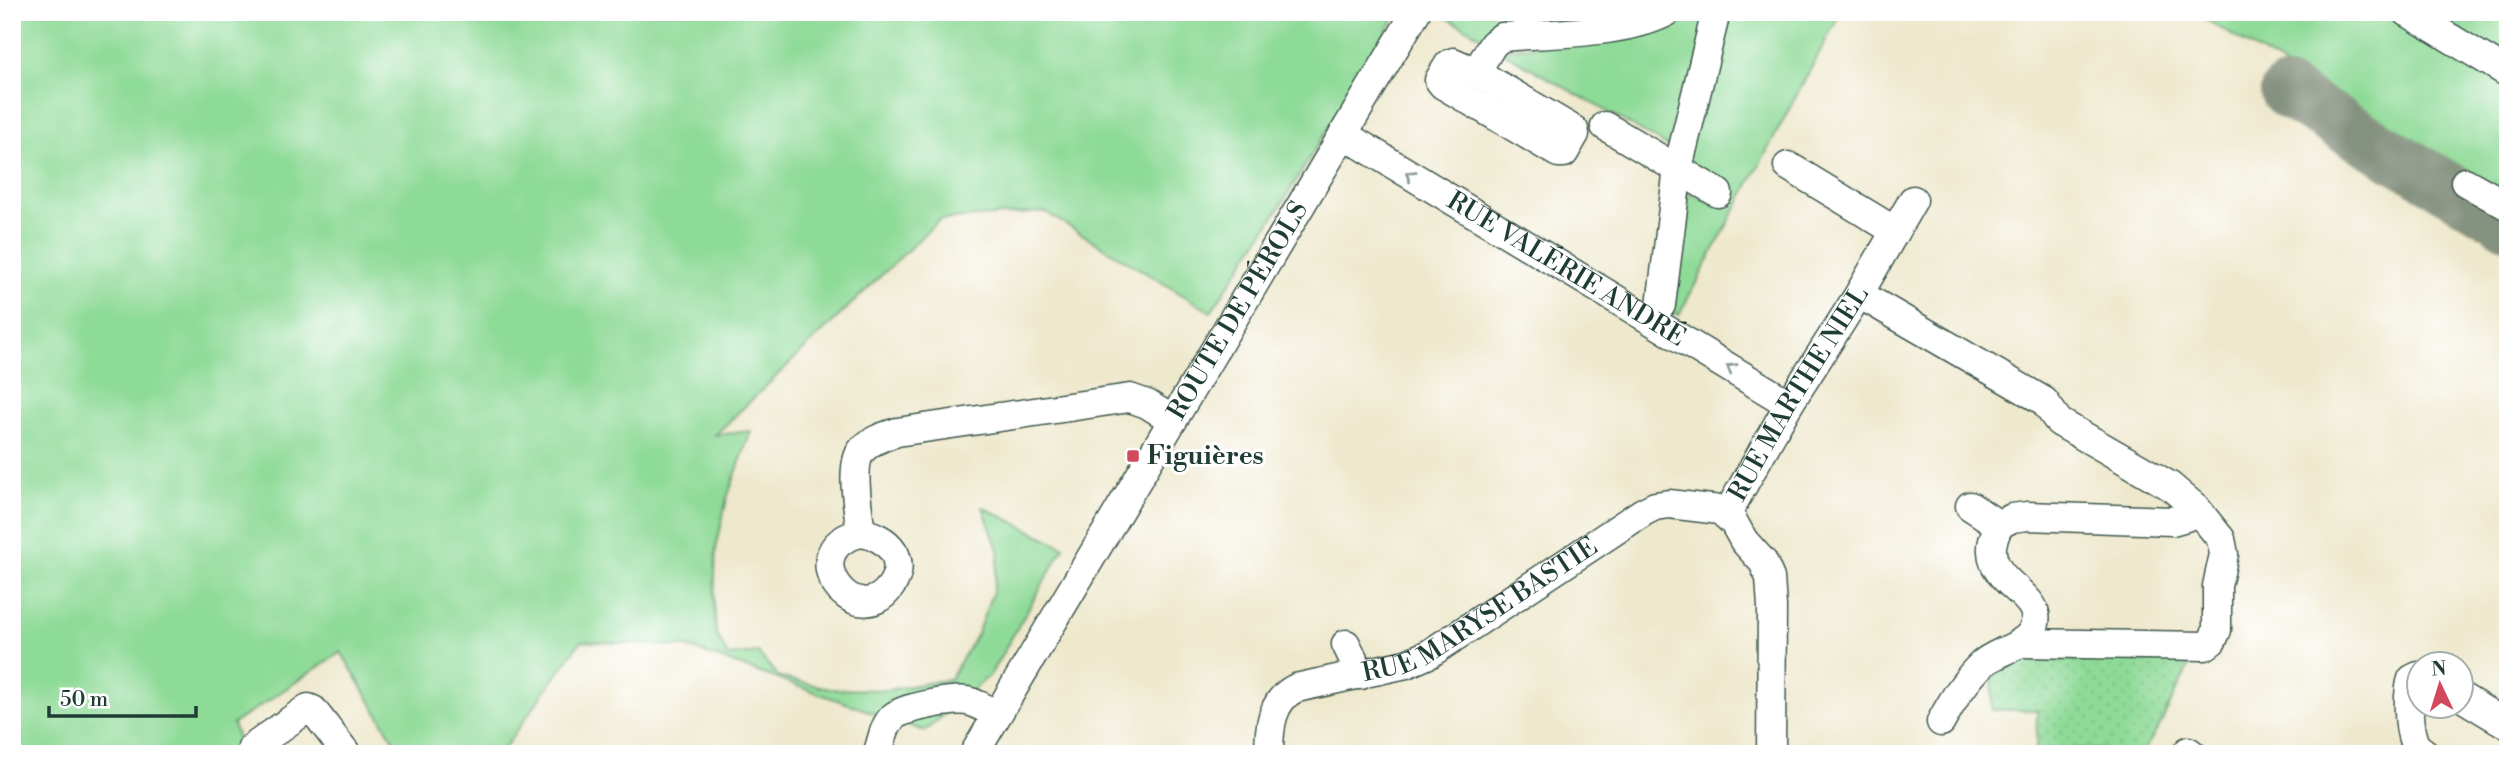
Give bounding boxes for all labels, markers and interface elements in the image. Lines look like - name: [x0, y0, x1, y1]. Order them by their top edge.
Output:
- one-way arrow: [1405, 171, 1418, 184]
- street label: RUE VALÉRIE ANDRÉ: [1441, 185, 1692, 354]
- street label: ROUTE DE PÉROLS: [1161, 196, 1315, 426]
- street label: RUE MARTHE NIEL: [1721, 280, 1876, 507]
- one-way arrow: [1726, 364, 1739, 377]
- place label: Figuières: [1147, 440, 1264, 472]
- marker: Figuières: [1125, 448, 1141, 464]
- street label: RUE MARYSE BASTIE: [1359, 531, 1604, 689]
- north arrow: [2404, 650, 2474, 720]
- text: N: [2431, 657, 2447, 682]
- scale bar: [49, 675, 196, 719]
- text: 50 m: [60, 687, 108, 713]

